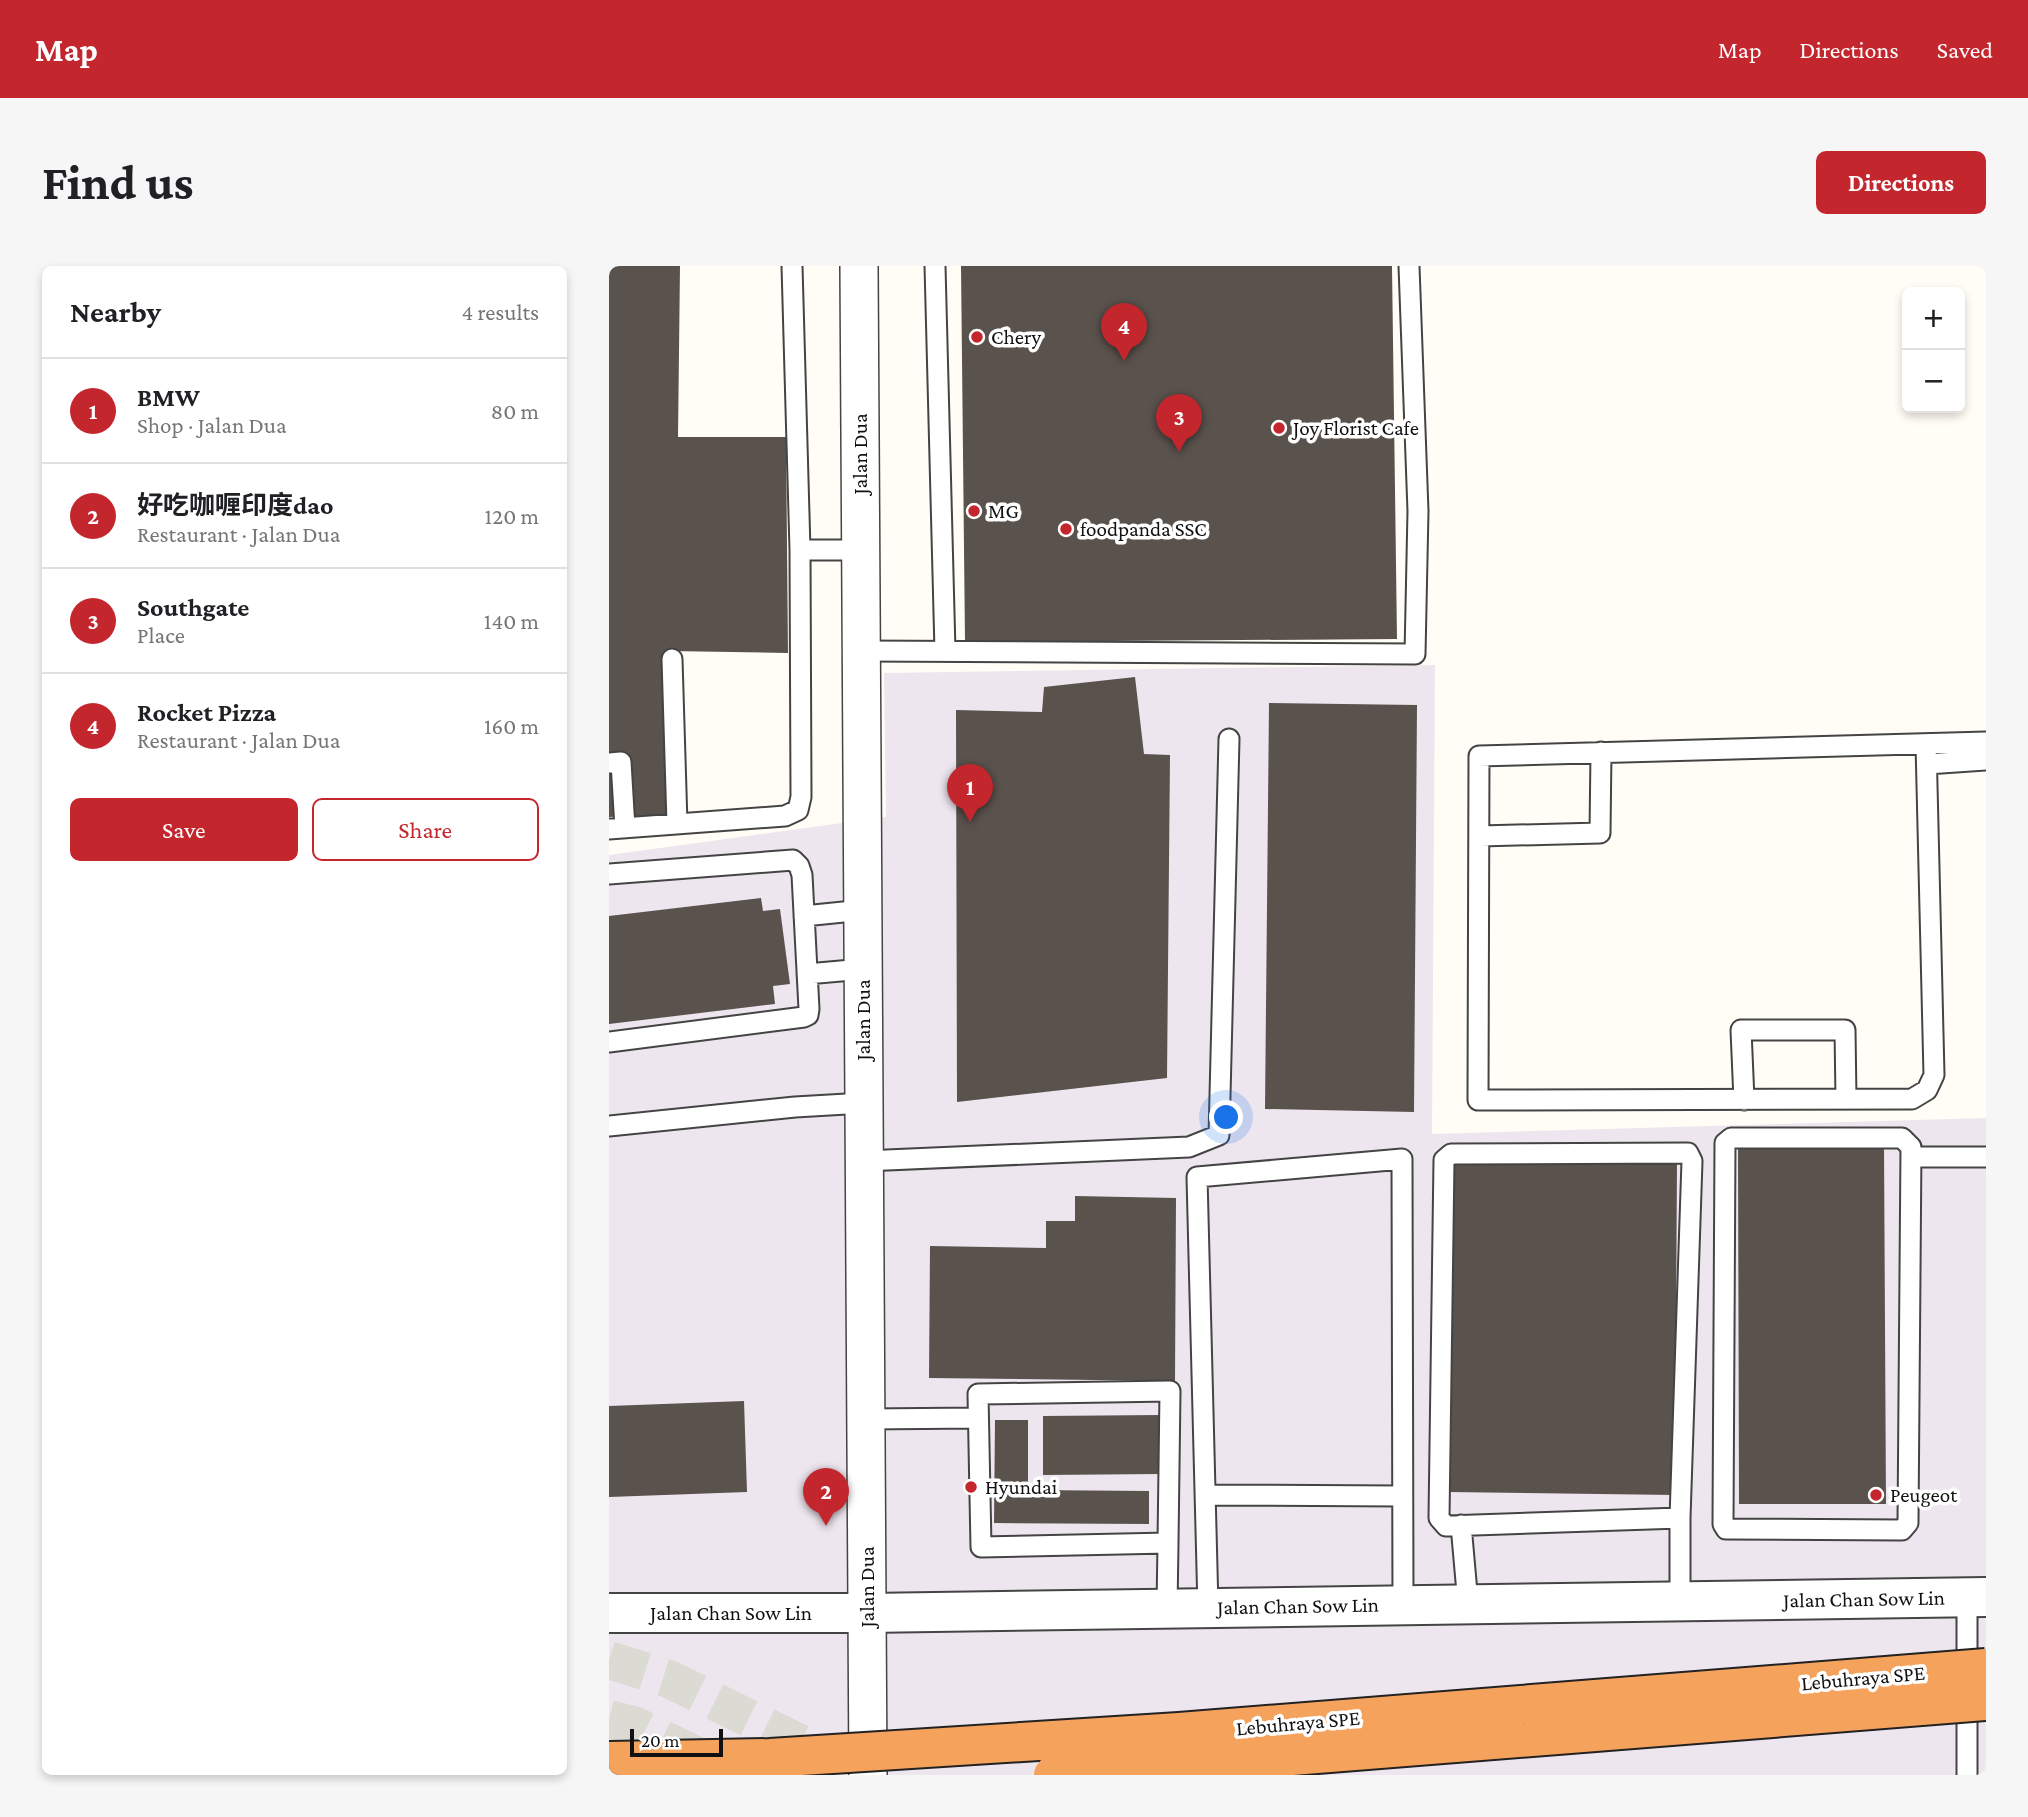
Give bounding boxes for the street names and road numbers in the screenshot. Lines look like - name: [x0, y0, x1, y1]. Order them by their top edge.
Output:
- street label: Jalan Dua: [848, 413, 872, 497]
- street label: Jalan Dua: [851, 979, 875, 1063]
- street label: Jalan Dua: [855, 1546, 879, 1630]
- street label: Jalan Chan Sow Lin: [1781, 1586, 1945, 1612]
- street label: Jalan Chan Sow Lin: [1215, 1593, 1379, 1619]
- street label: Jalan Chan Sow Lin: [648, 1601, 812, 1625]
- street label: Lebuhraya SPE: [1800, 1661, 1926, 1695]
- street label: Lebuhraya SPE: [1235, 1706, 1361, 1740]

